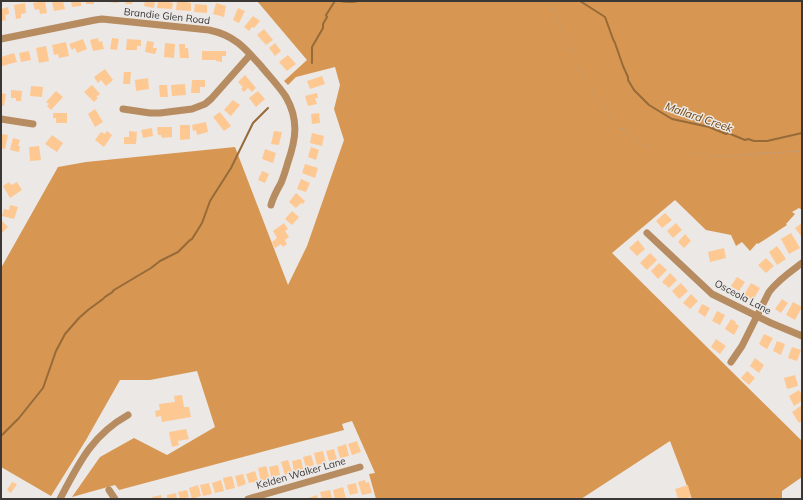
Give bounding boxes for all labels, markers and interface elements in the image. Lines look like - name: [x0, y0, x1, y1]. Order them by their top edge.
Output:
- street label: Brandie Glen Road: [123, 5, 211, 27]
- water label: Mallard Creek: [663, 99, 735, 135]
- street label: Osceola Lane: [712, 277, 774, 317]
- street label: Kelden Walker Lane: [255, 454, 347, 492]

